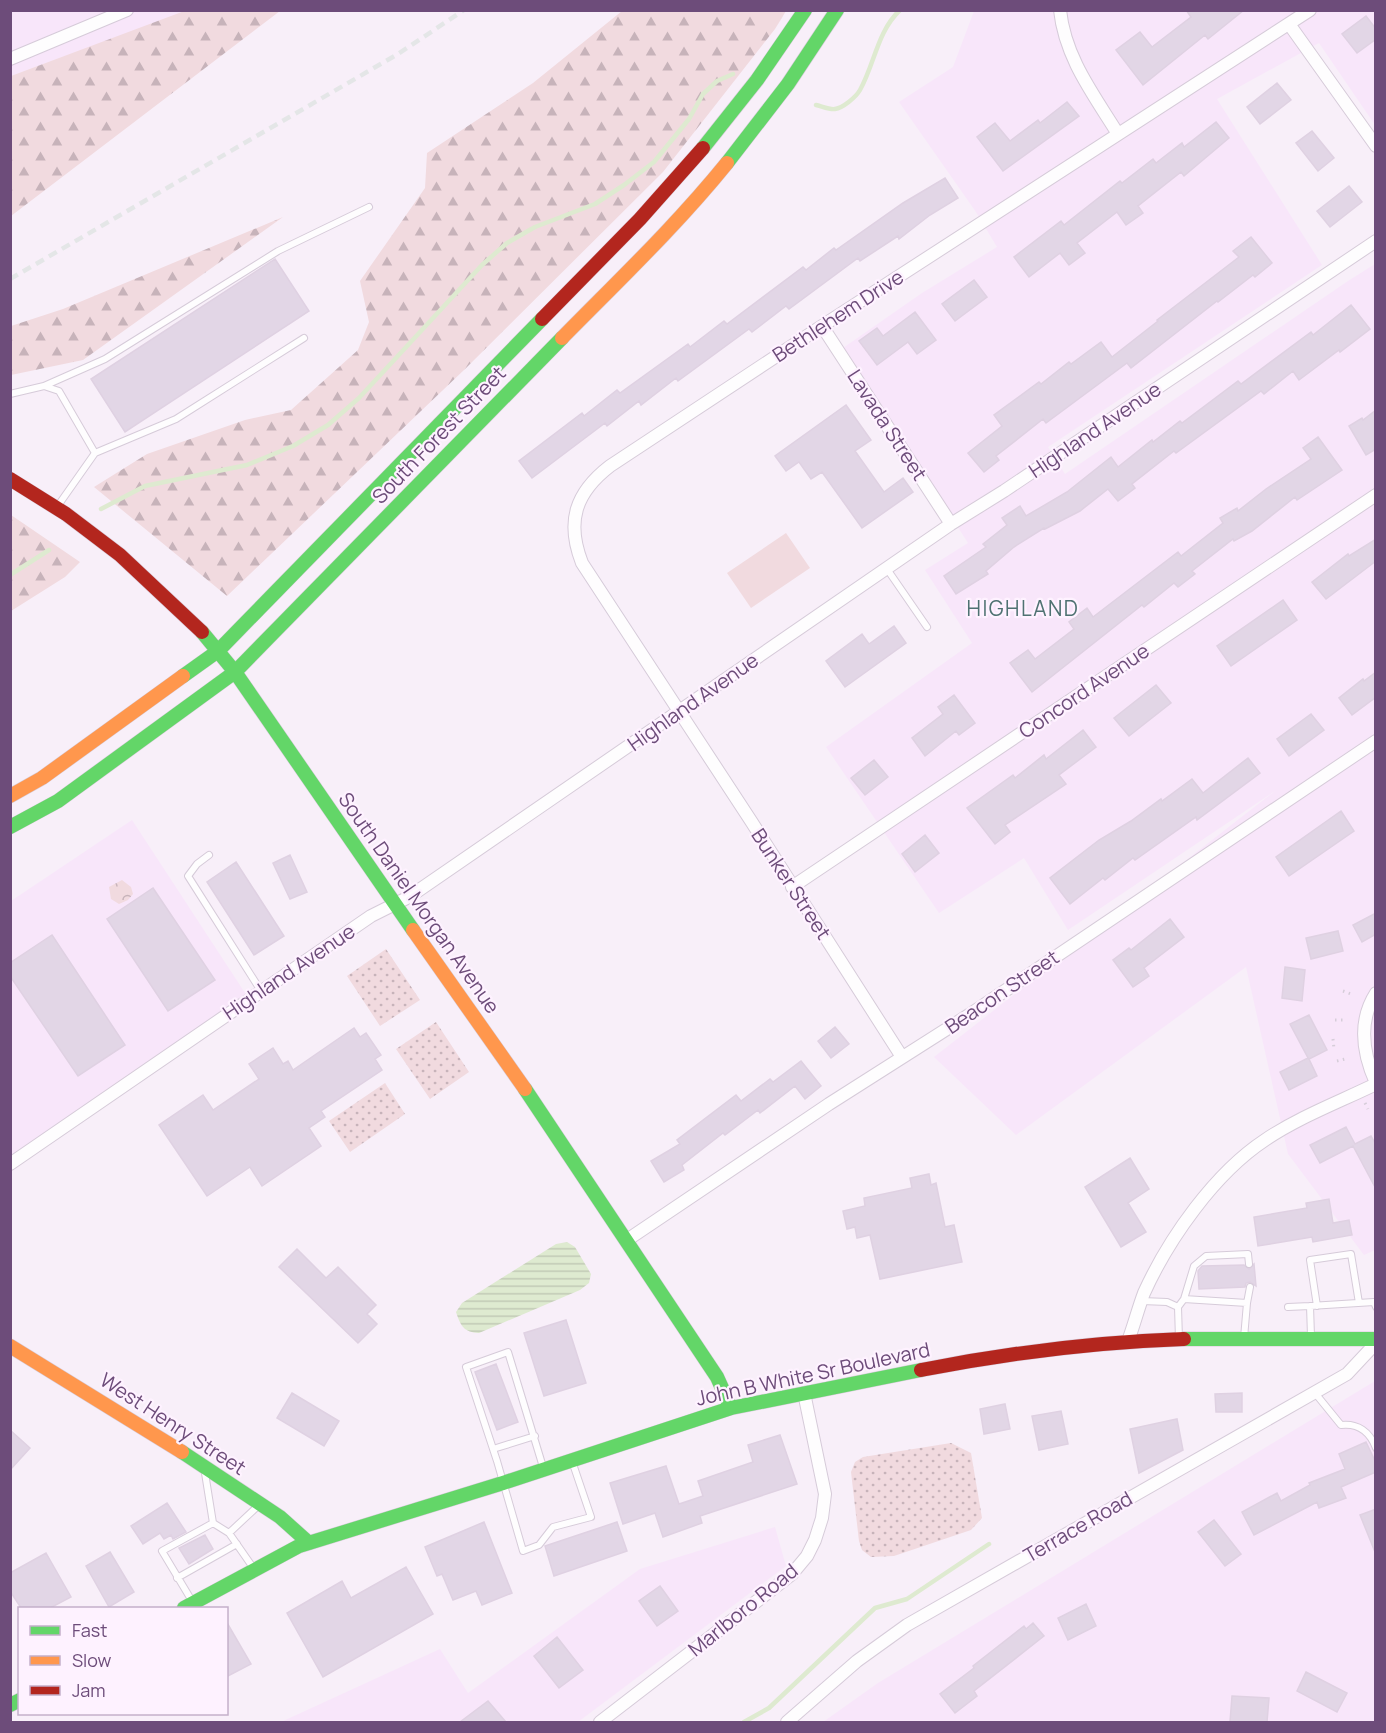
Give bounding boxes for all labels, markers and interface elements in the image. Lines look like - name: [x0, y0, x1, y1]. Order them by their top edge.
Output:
- street label: Bethlehem Drive: [767, 263, 908, 368]
- street label: South Forest Street: [366, 360, 511, 509]
- street label: Lavada Street: [841, 364, 933, 485]
- street label: Highland Avenue: [1023, 375, 1166, 484]
- district label: HIGHLAND: [967, 594, 1079, 622]
- street label: Concord Avenue: [1013, 637, 1154, 744]
- street label: Highland Avenue: [622, 646, 764, 757]
- street label: South Daniel Morgan Avenue: [333, 787, 506, 1019]
- street label: Bunker Street: [745, 823, 837, 944]
- street label: Highland Avenue: [217, 917, 360, 1026]
- street label: Beacon Street: [939, 943, 1064, 1040]
- street label: John B White Sr Boulevard: [693, 1335, 932, 1412]
- street label: West Henry Street: [95, 1366, 252, 1481]
- street label: Terrace Road: [1019, 1485, 1137, 1569]
- street label: Marlboro Road: [682, 1557, 803, 1662]
- legend: [18, 1607, 228, 1715]
- text: Fast: [72, 1618, 107, 1642]
- text: Slow: [72, 1648, 112, 1672]
- text: Jam: [72, 1678, 106, 1702]

